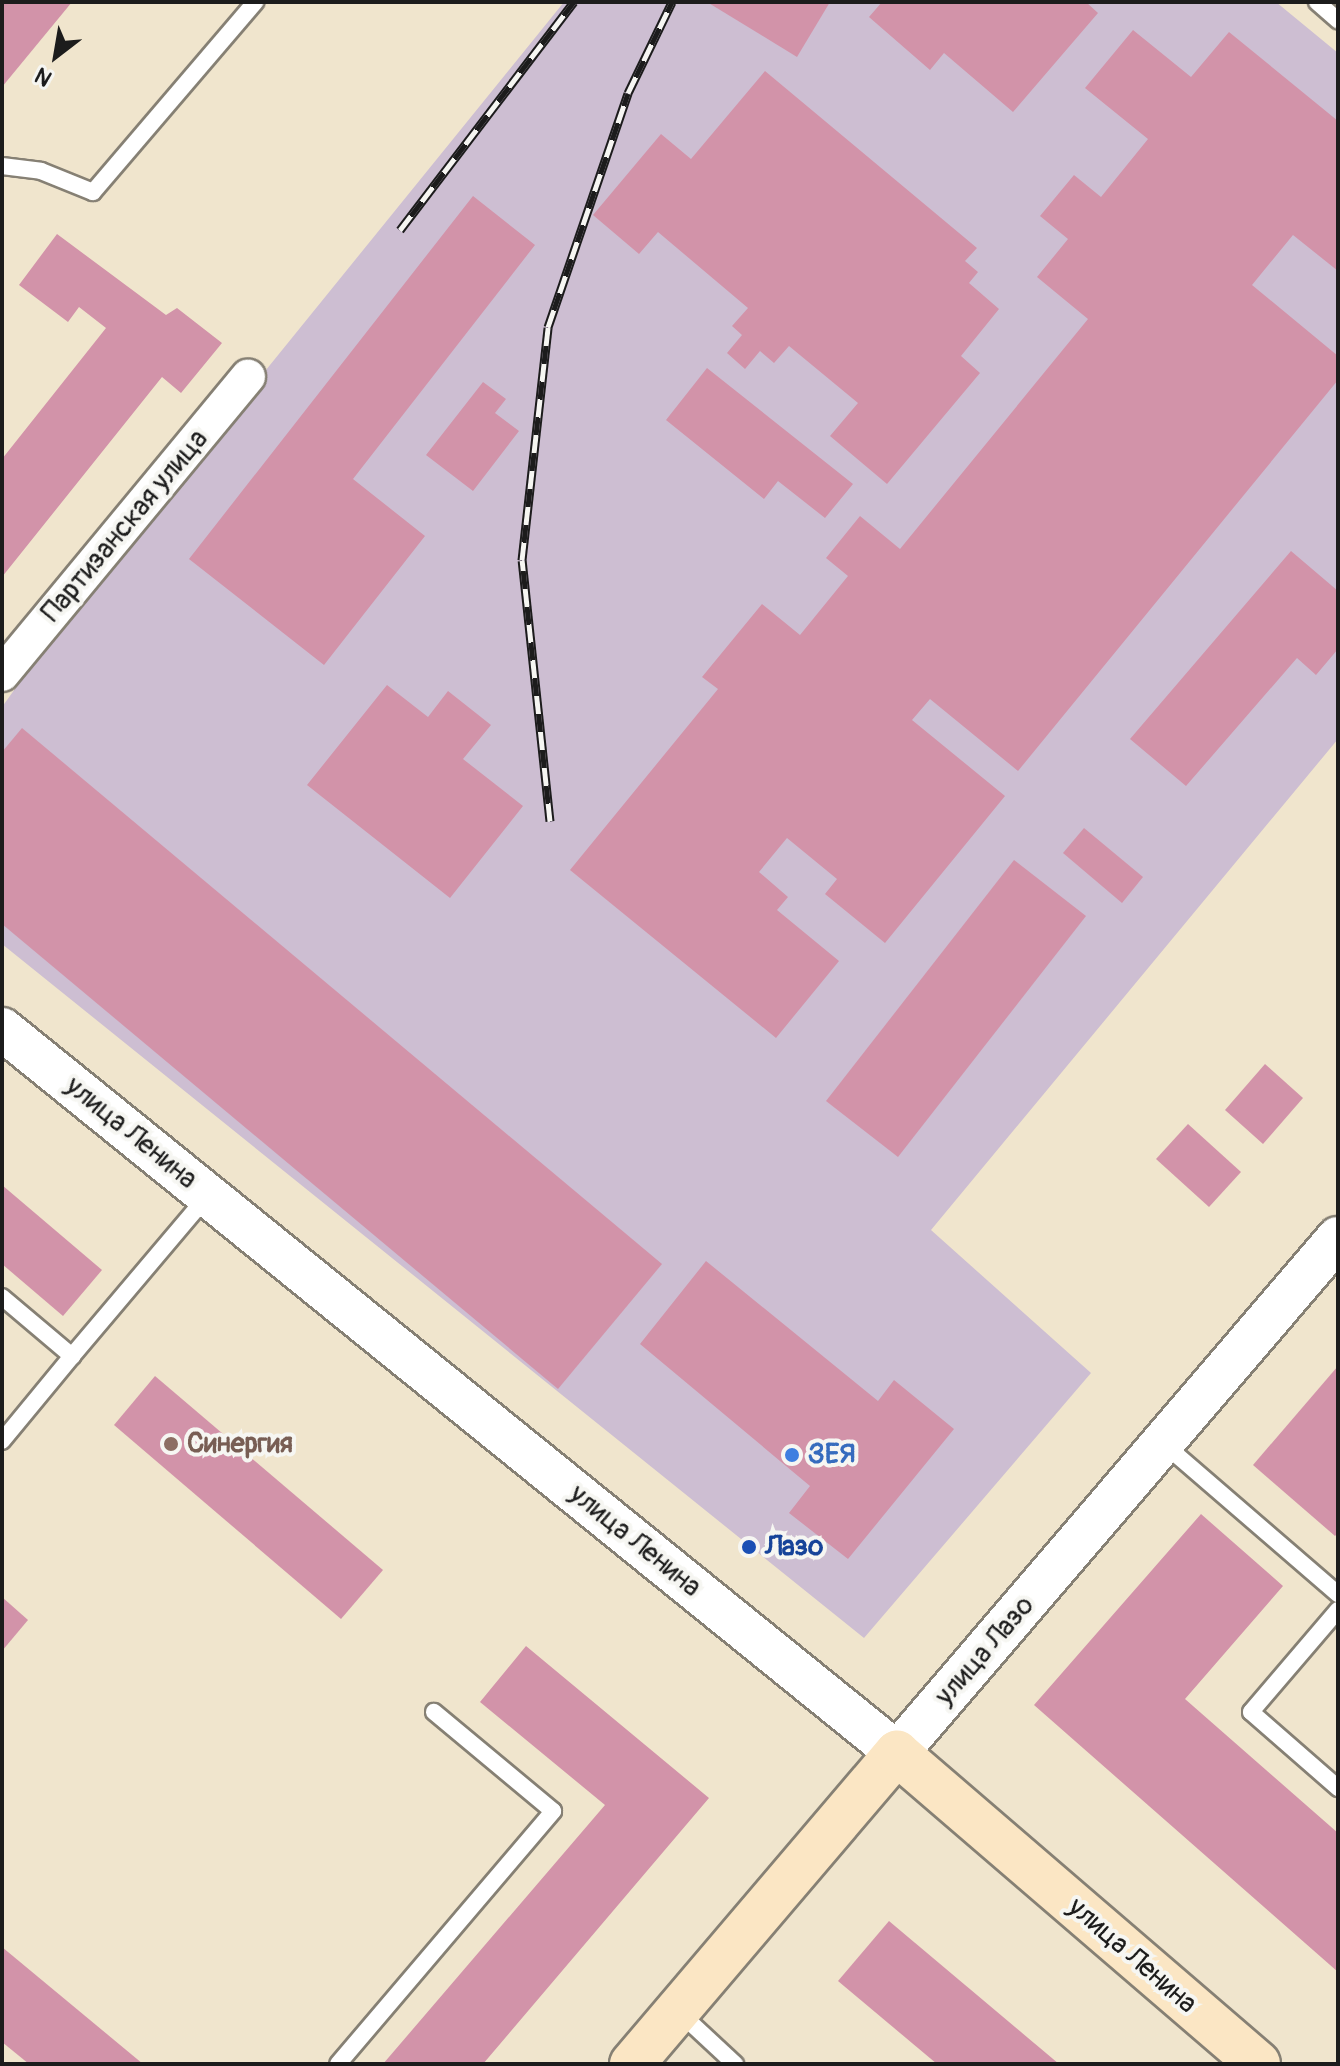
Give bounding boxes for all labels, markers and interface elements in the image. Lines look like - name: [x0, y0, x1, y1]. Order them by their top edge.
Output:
- north arrow: [16, 16, 96, 96]
- text: N: [30, 61, 57, 92]
- street label: Партизанская улица: [35, 423, 215, 629]
- street label: улица Ленина: [58, 1070, 204, 1196]
- place label: Синергия: [187, 1427, 293, 1461]
- marker: Синергия: [162, 1435, 180, 1453]
- place label: ЗЕЯ: [808, 1438, 856, 1472]
- marker: ЗЕЯ: [783, 1446, 801, 1464]
- street label: улица Ленина: [562, 1478, 708, 1604]
- place label: Лазо: [765, 1530, 823, 1564]
- marker: Лазо: [740, 1538, 758, 1556]
- street label: улица Лазо: [928, 1589, 1042, 1713]
- street label: улица Ленина: [1061, 1891, 1203, 2021]

